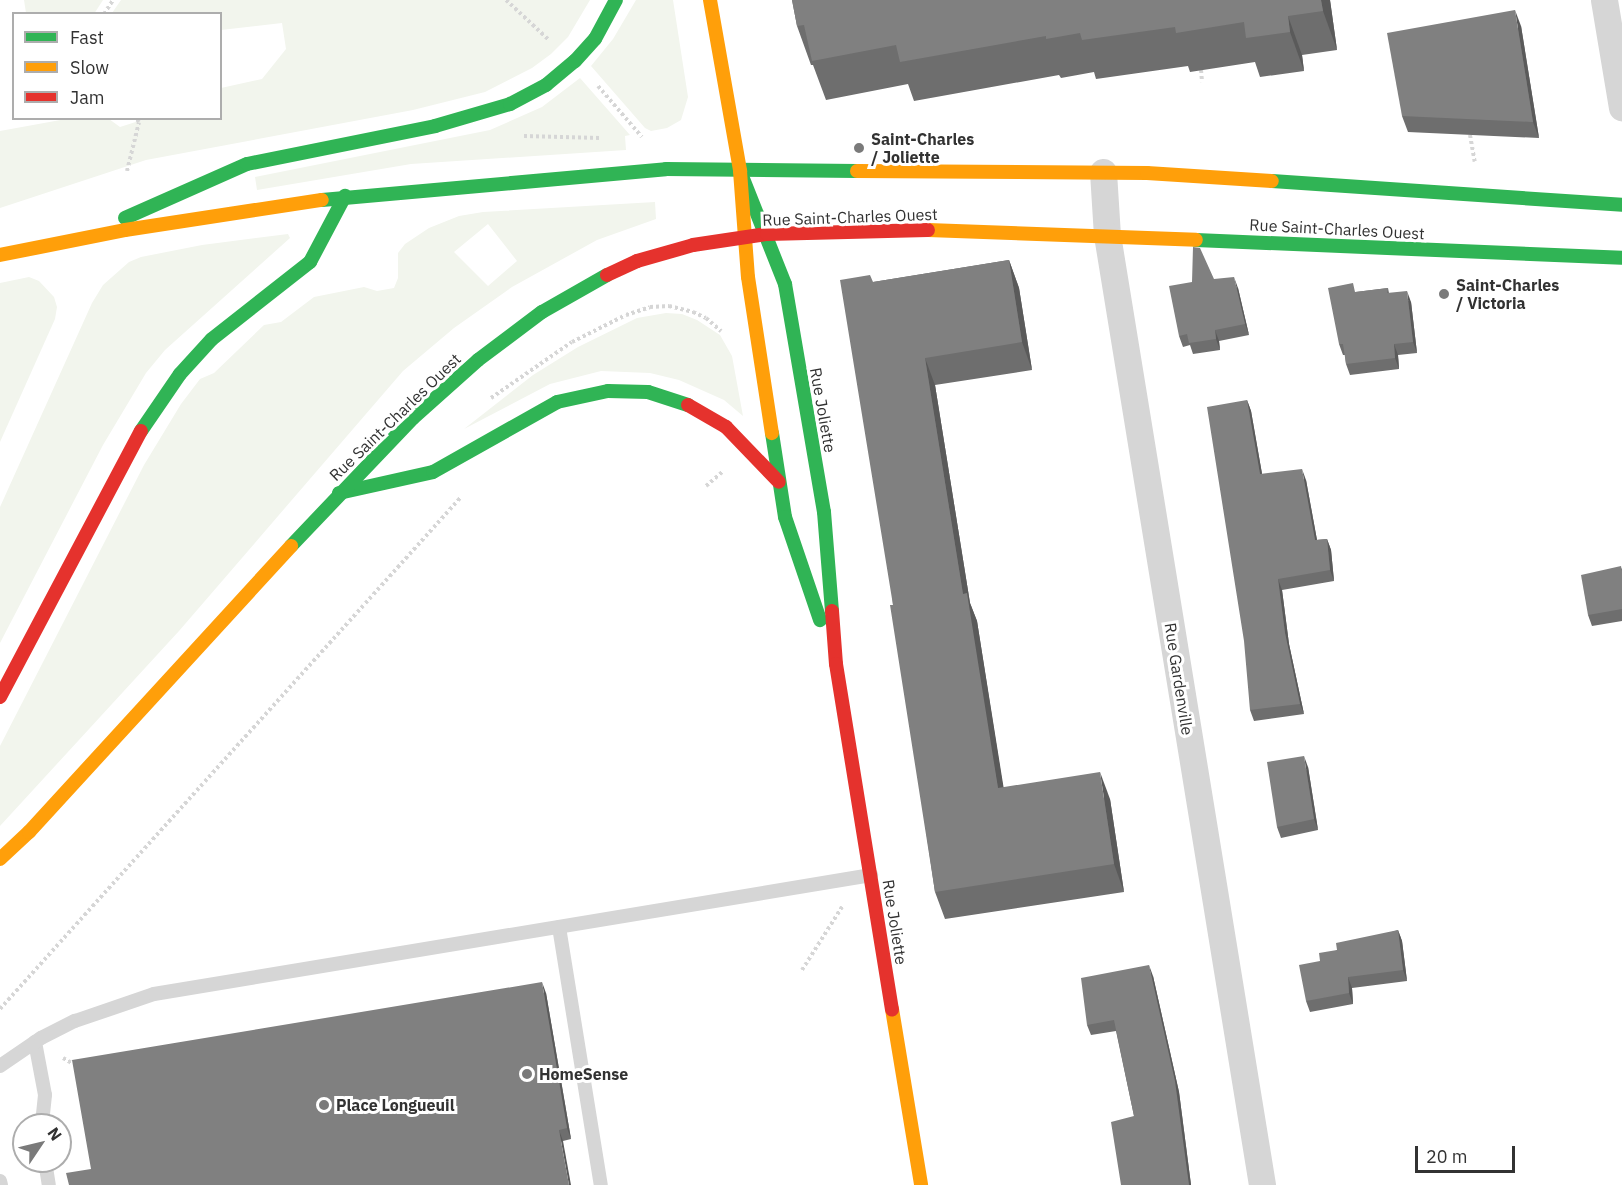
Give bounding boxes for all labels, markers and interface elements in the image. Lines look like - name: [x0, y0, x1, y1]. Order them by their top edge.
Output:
- legend: [12, 12, 222, 120]
- text: Fast: [70, 26, 104, 49]
- text: Slow: [70, 56, 109, 79]
- text: Jam: [70, 86, 105, 109]
- place label: Saint-Charles / Joliette: [871, 129, 974, 167]
- marker: Saint-Charles / Joliette: [852, 141, 866, 155]
- street label: Rue Saint-Charles Ouest: [762, 204, 938, 230]
- street label: Rue Saint-Charles Ouest: [1249, 215, 1425, 243]
- place label: Saint-Charles / Victoria: [1456, 275, 1559, 313]
- marker: Saint-Charles / Victoria: [1437, 287, 1451, 301]
- street label: Rue Saint-Charles Ouest: [325, 349, 465, 485]
- street label: Rue Joliette: [806, 366, 840, 454]
- street label: Rue Gardenville: [1161, 621, 1197, 737]
- street label: Rue Joliette: [879, 878, 911, 966]
- place label: HomeSense: [539, 1064, 628, 1084]
- marker: HomeSense: [520, 1067, 534, 1081]
- place label: Place Longueuil: [336, 1095, 455, 1115]
- marker: Place Longueuil: [317, 1098, 331, 1112]
- north arrow: [12, 1113, 72, 1173]
- text: N: [44, 1123, 67, 1144]
- scale bar: [1418, 1134, 1518, 1172]
- text: 20 m: [1426, 1145, 1468, 1168]

